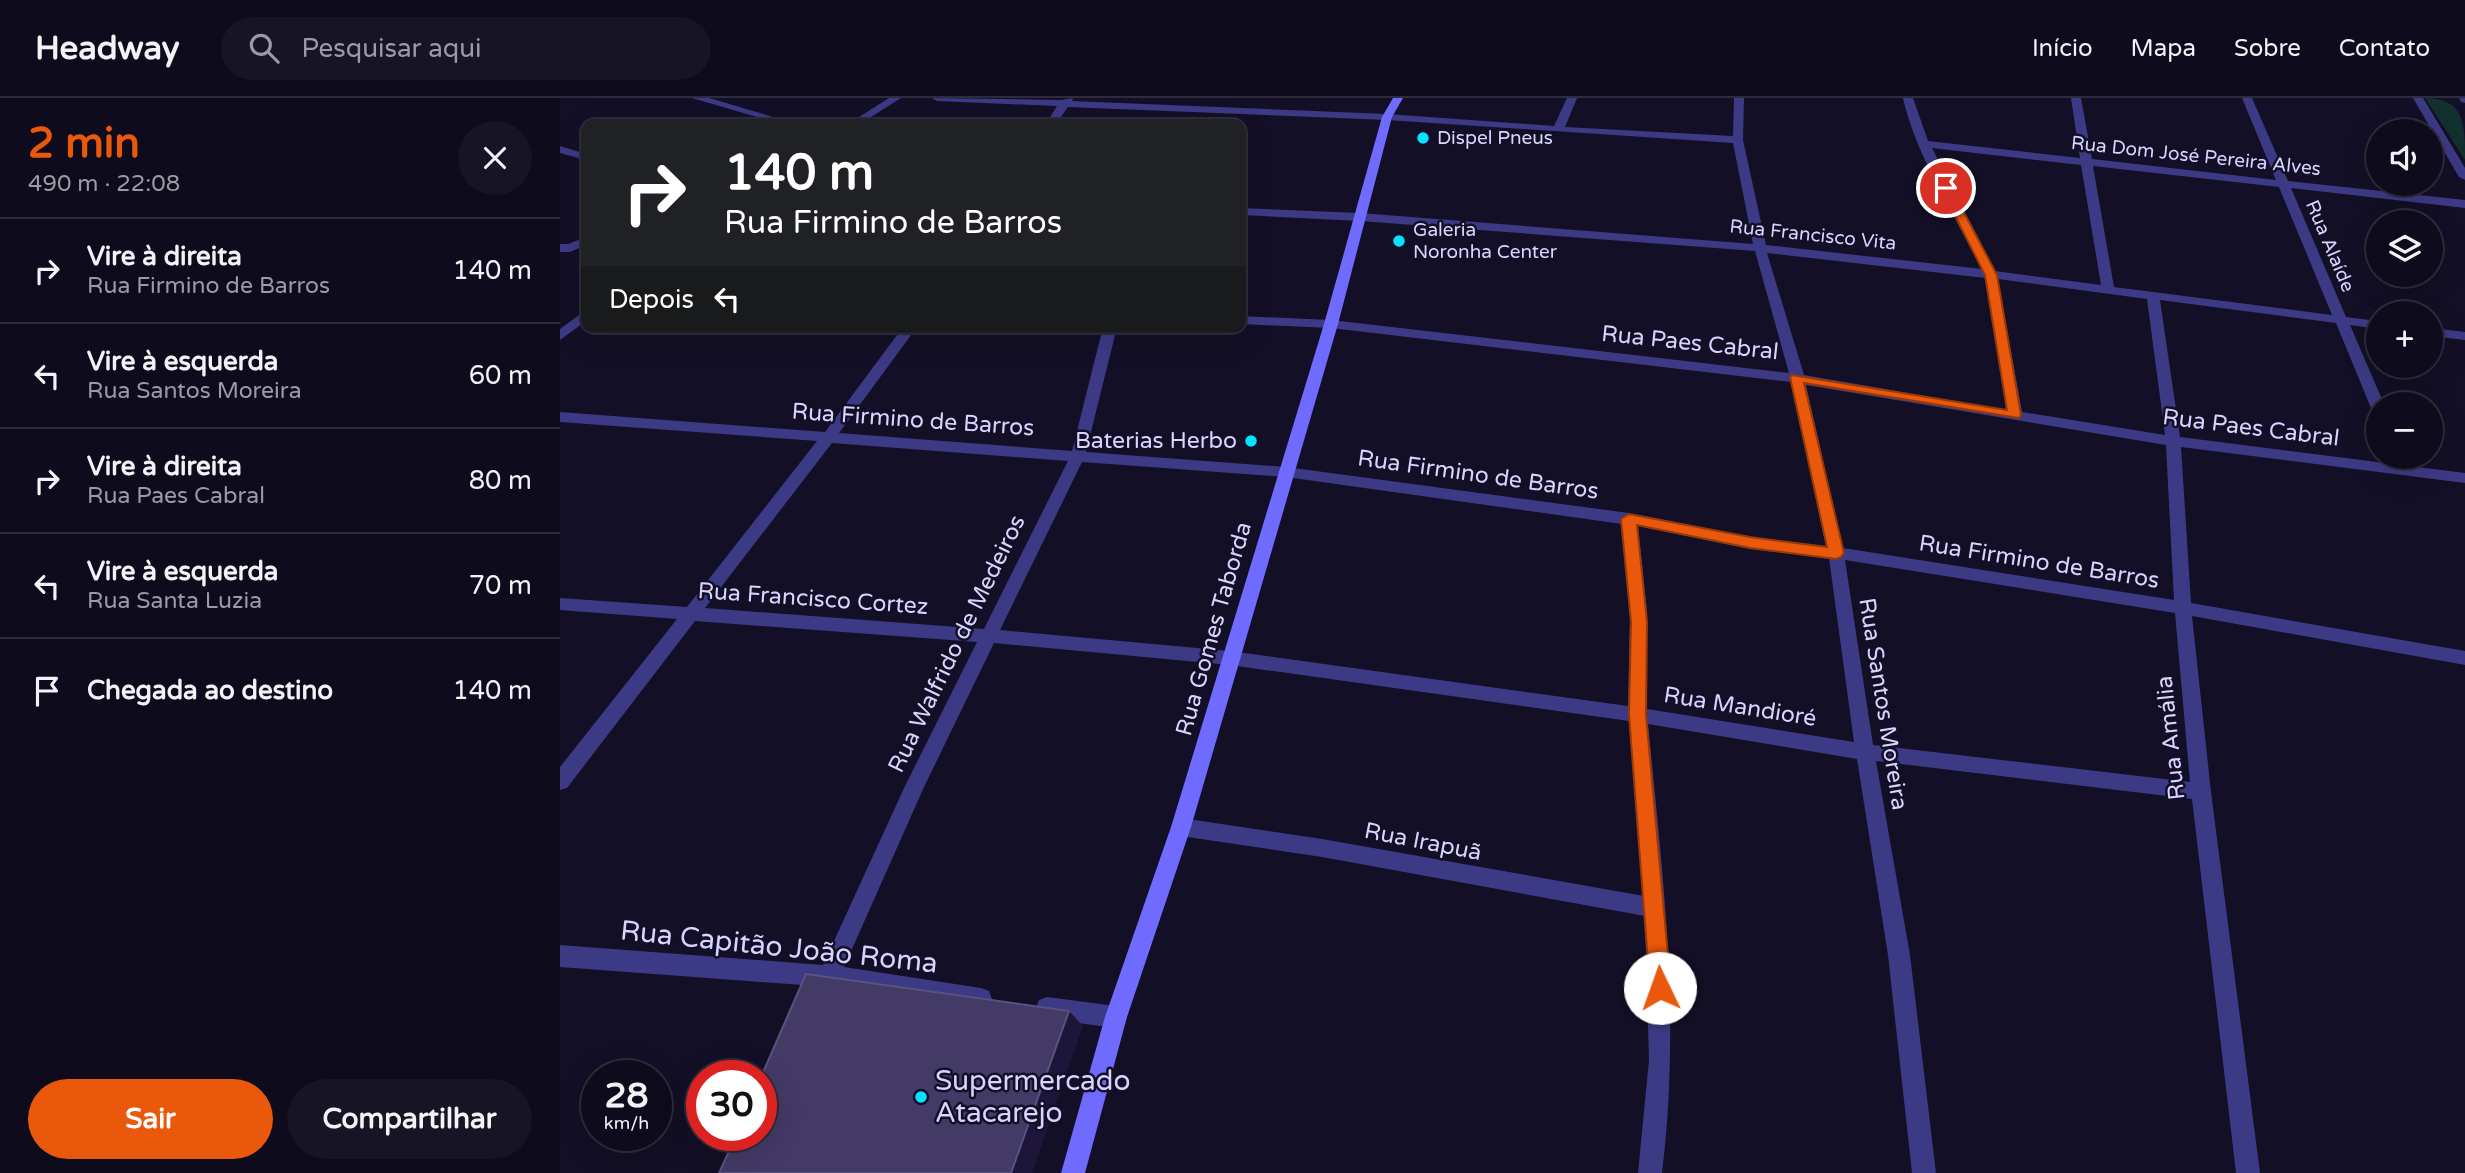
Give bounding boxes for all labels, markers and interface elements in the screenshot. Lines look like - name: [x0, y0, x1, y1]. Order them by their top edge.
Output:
- search box: [221, 17, 711, 80]
- text: Headway: [35, 29, 179, 68]
- icon: search: [245, 29, 283, 67]
- text: Pesquisar aqui: [301, 33, 482, 64]
- text: Início: [2032, 34, 2093, 63]
- text: Mapa: [2131, 34, 2196, 63]
- text: Sobre: [2234, 34, 2301, 63]
- text: Contato: [2339, 34, 2430, 63]
- text: 2 min: [28, 118, 140, 169]
- map controls: [2366, 119, 2443, 469]
- button: sound: [2366, 119, 2443, 196]
- button: close: [458, 121, 532, 195]
- place label: Dispel Pneus: [1437, 127, 1553, 149]
- marker: Dispel Pneus: [1415, 130, 1431, 146]
- street label: Rua Dom José Pereira Alves: [2070, 132, 2322, 180]
- text: 140 m: [724, 144, 874, 203]
- icon: right: [609, 147, 700, 238]
- pin: [1916, 158, 1976, 218]
- icon: arrive: [1927, 169, 1965, 207]
- text: 490 m · 22:08: [28, 170, 180, 198]
- street label: Rua Alaíde: [2301, 197, 2359, 295]
- text: Rua Firmino de Barros: [724, 204, 1062, 242]
- button: layers: [2366, 210, 2443, 287]
- street label: Rua Francisco Vita: [1729, 215, 1897, 255]
- place label: Galeria Noronha Center: [1413, 219, 1558, 263]
- marker: Galeria Noronha Center: [1391, 233, 1407, 249]
- text: Vire à direita: [87, 241, 242, 272]
- icon: right: [28, 252, 66, 290]
- text: 140 m: [452, 255, 532, 286]
- text: Rua Firmino de Barros: [87, 272, 330, 300]
- icon: left: [708, 280, 746, 318]
- text: Depois: [609, 284, 694, 315]
- button: +: [2366, 301, 2443, 378]
- street label: Rua Paes Cabral: [1600, 320, 1780, 366]
- text: Vire à esquerda: [87, 346, 278, 377]
- icon: left: [28, 357, 66, 395]
- text: 60 m: [469, 360, 532, 391]
- text: Rua Santos Moreira: [87, 377, 302, 405]
- button: −: [2366, 392, 2443, 469]
- street label: Rua Firmino de Barros: [791, 398, 1035, 442]
- street label: Rua Paes Cabral: [2161, 403, 2341, 453]
- place label: Baterias Herbo: [1075, 427, 1237, 455]
- marker: Baterias Herbo: [1243, 433, 1259, 449]
- street label: Rua Firmino de Barros: [1356, 444, 1600, 506]
- text: Vire à direita: [87, 451, 242, 482]
- icon: right: [28, 462, 66, 500]
- text: 80 m: [469, 465, 532, 496]
- text: Rua Paes Cabral: [87, 482, 265, 510]
- street label: Rua Walfrido de Medeiros: [882, 511, 1032, 777]
- street label: Rua Gomes Taborda: [1170, 519, 1258, 739]
- street label: Rua Firmino de Barros: [1917, 529, 2161, 595]
- text: Vire à esquerda: [87, 556, 278, 587]
- icon: left: [28, 567, 66, 605]
- text: 70 m: [469, 570, 532, 601]
- street label: Rua Francisco Cortez: [697, 577, 929, 621]
- text: Rua Santa Luzia: [87, 587, 262, 615]
- street label: Rua Santos Moreira: [1852, 596, 1914, 812]
- icon: arrive: [28, 672, 66, 710]
- text: Chegada ao destino: [87, 675, 333, 706]
- text: 140 m: [452, 675, 532, 706]
- street label: Rua Amália: [2151, 675, 2191, 801]
- street label: Rua Mandioré: [1662, 681, 1818, 733]
- street label: Rua Irapuã: [1362, 817, 1484, 867]
- street label: Rua Capitão João Roma: [619, 913, 939, 981]
- position arrow: [1623, 951, 1697, 1025]
- speed limit sign: 30: [686, 1060, 777, 1151]
- place label: Supermercado Atacarejo: [935, 1064, 1131, 1130]
- text: 28: [605, 1075, 648, 1117]
- button: Sair: [28, 1079, 273, 1159]
- button: Compartilhar: [287, 1079, 532, 1159]
- marker: Supermercado Atacarejo: [913, 1089, 929, 1105]
- text: km/h: [604, 1112, 649, 1134]

